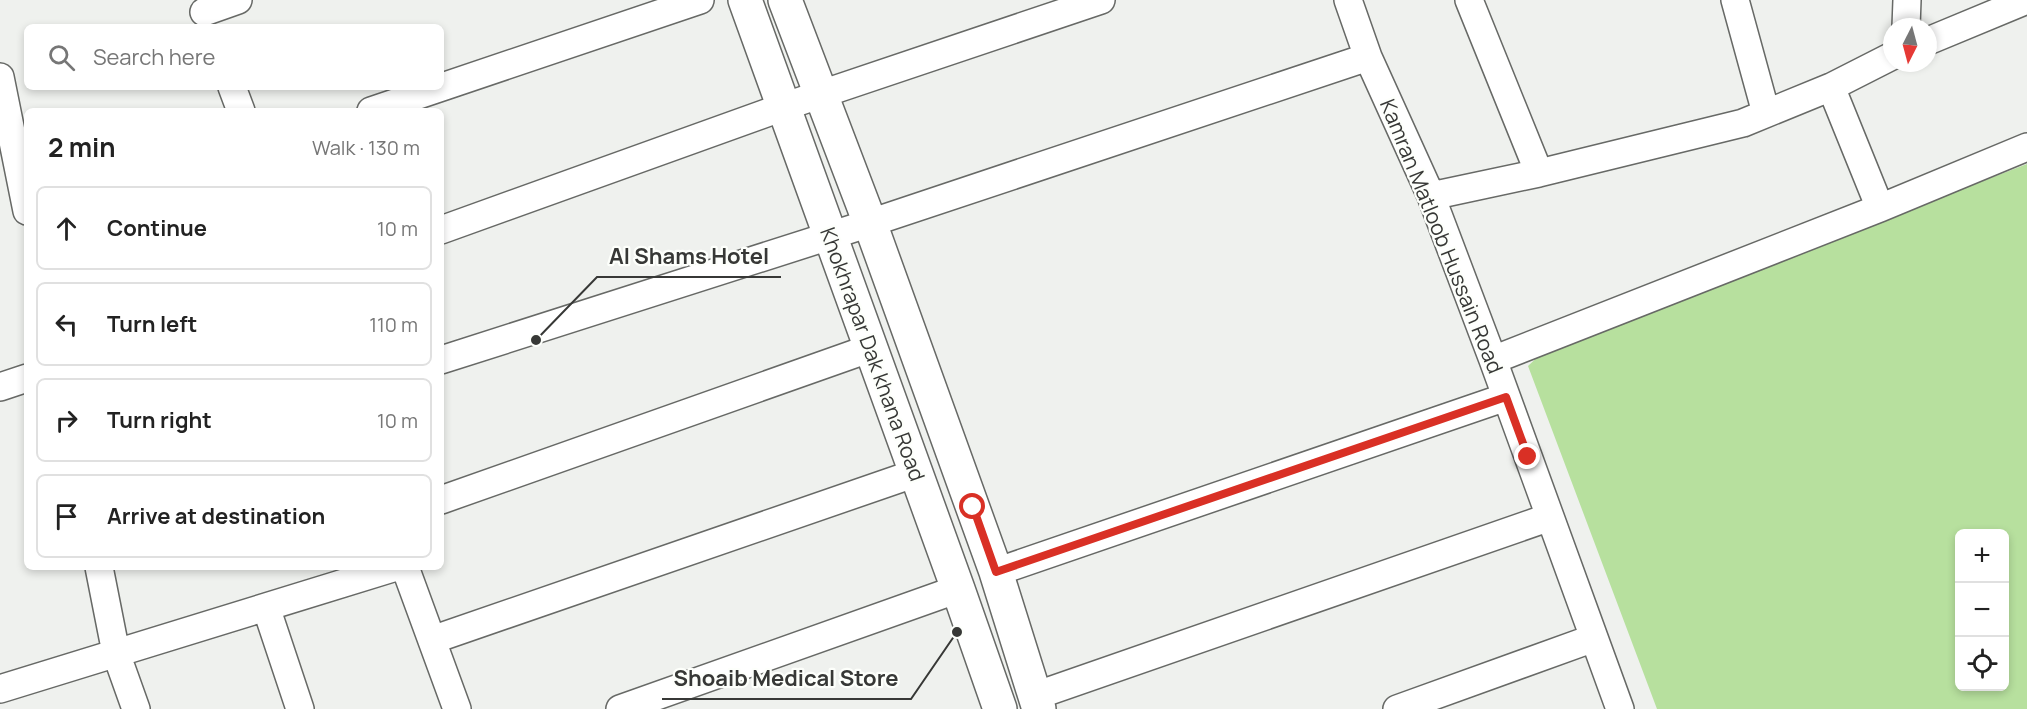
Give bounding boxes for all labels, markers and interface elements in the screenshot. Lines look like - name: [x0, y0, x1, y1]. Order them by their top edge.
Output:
- north arrow: [1883, 18, 1937, 72]
- search box: [24, 24, 444, 90]
- icon: search: [45, 41, 78, 74]
- text: Search here: [93, 42, 215, 72]
- street label: Kamran Matloob Hussain Road: [1374, 95, 1510, 377]
- text: 2 min: [48, 129, 116, 165]
- text: Walk · 130 m: [312, 134, 420, 161]
- icon: ahead: [50, 212, 83, 245]
- text: Continue: [107, 213, 207, 243]
- text: 10 m: [377, 215, 418, 242]
- street label: Khokhrapar Dak khana Road: [814, 223, 932, 485]
- callout: Al Shams Hotel: [597, 237, 781, 277]
- text: Al Shams Hotel: [609, 241, 769, 271]
- icon: left: [50, 308, 83, 341]
- text: Turn left: [107, 309, 197, 339]
- text: 110 m: [369, 311, 418, 338]
- icon: right: [50, 404, 83, 437]
- text: Turn right: [107, 405, 212, 435]
- text: 10 m: [377, 407, 418, 434]
- route end: [1514, 443, 1540, 469]
- route start: [959, 493, 985, 519]
- icon: arrive: [50, 500, 83, 533]
- text: Arrive at destination: [107, 501, 325, 531]
- map controls: [1955, 529, 2009, 691]
- button: +: [1955, 529, 2009, 583]
- button: −: [1955, 583, 2009, 637]
- button: locate: [1955, 637, 2009, 691]
- callout: Shoaib Medical Store: [662, 659, 911, 699]
- text: Shoaib Medical Store: [674, 663, 898, 693]

